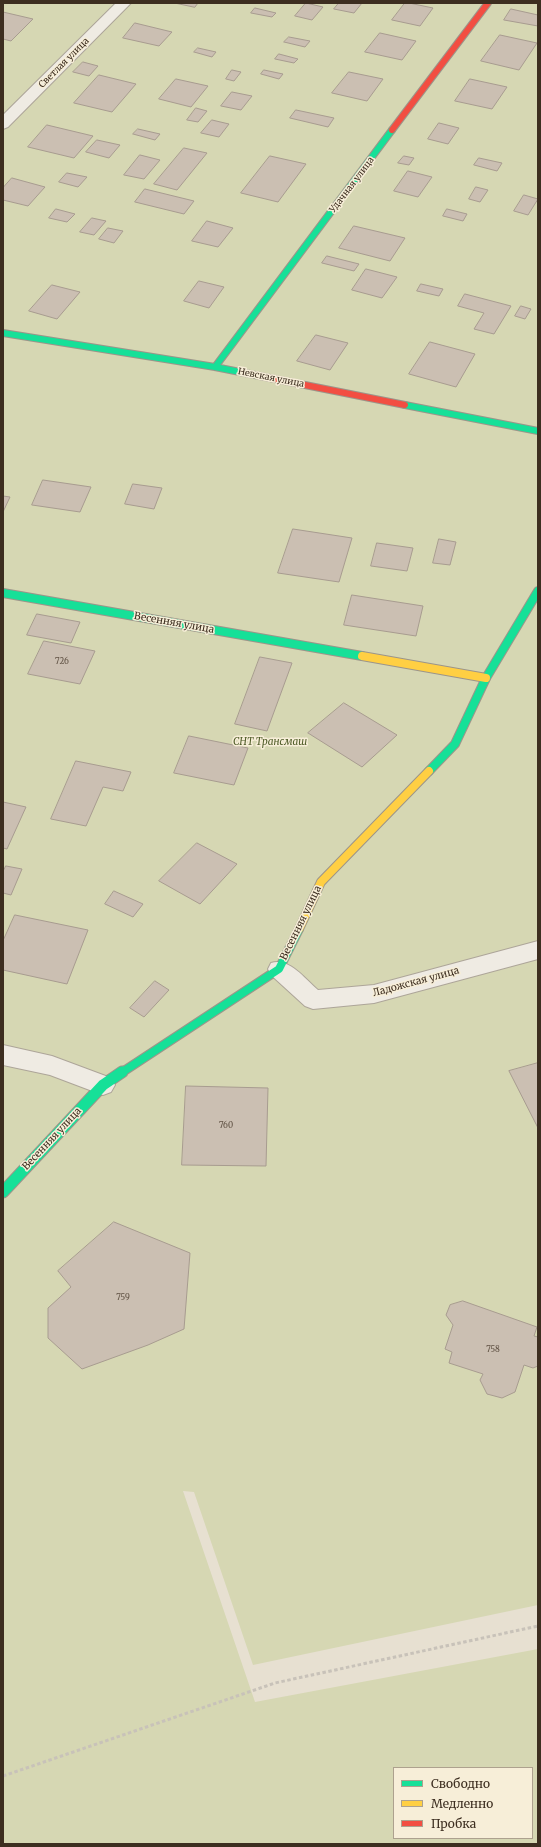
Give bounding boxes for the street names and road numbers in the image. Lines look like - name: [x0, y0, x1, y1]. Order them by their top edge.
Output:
- street label: Светлая улица: [37, 36, 91, 90]
- street label: Удачная улица: [327, 155, 377, 215]
- street label: Невская улица: [237, 366, 305, 390]
- street label: Весенняя улица: [133, 610, 215, 636]
- street label: Весенняя улица: [278, 884, 324, 962]
- street label: Ладожская улица: [371, 965, 461, 999]
- street label: Весенняя улица: [20, 1105, 84, 1173]

